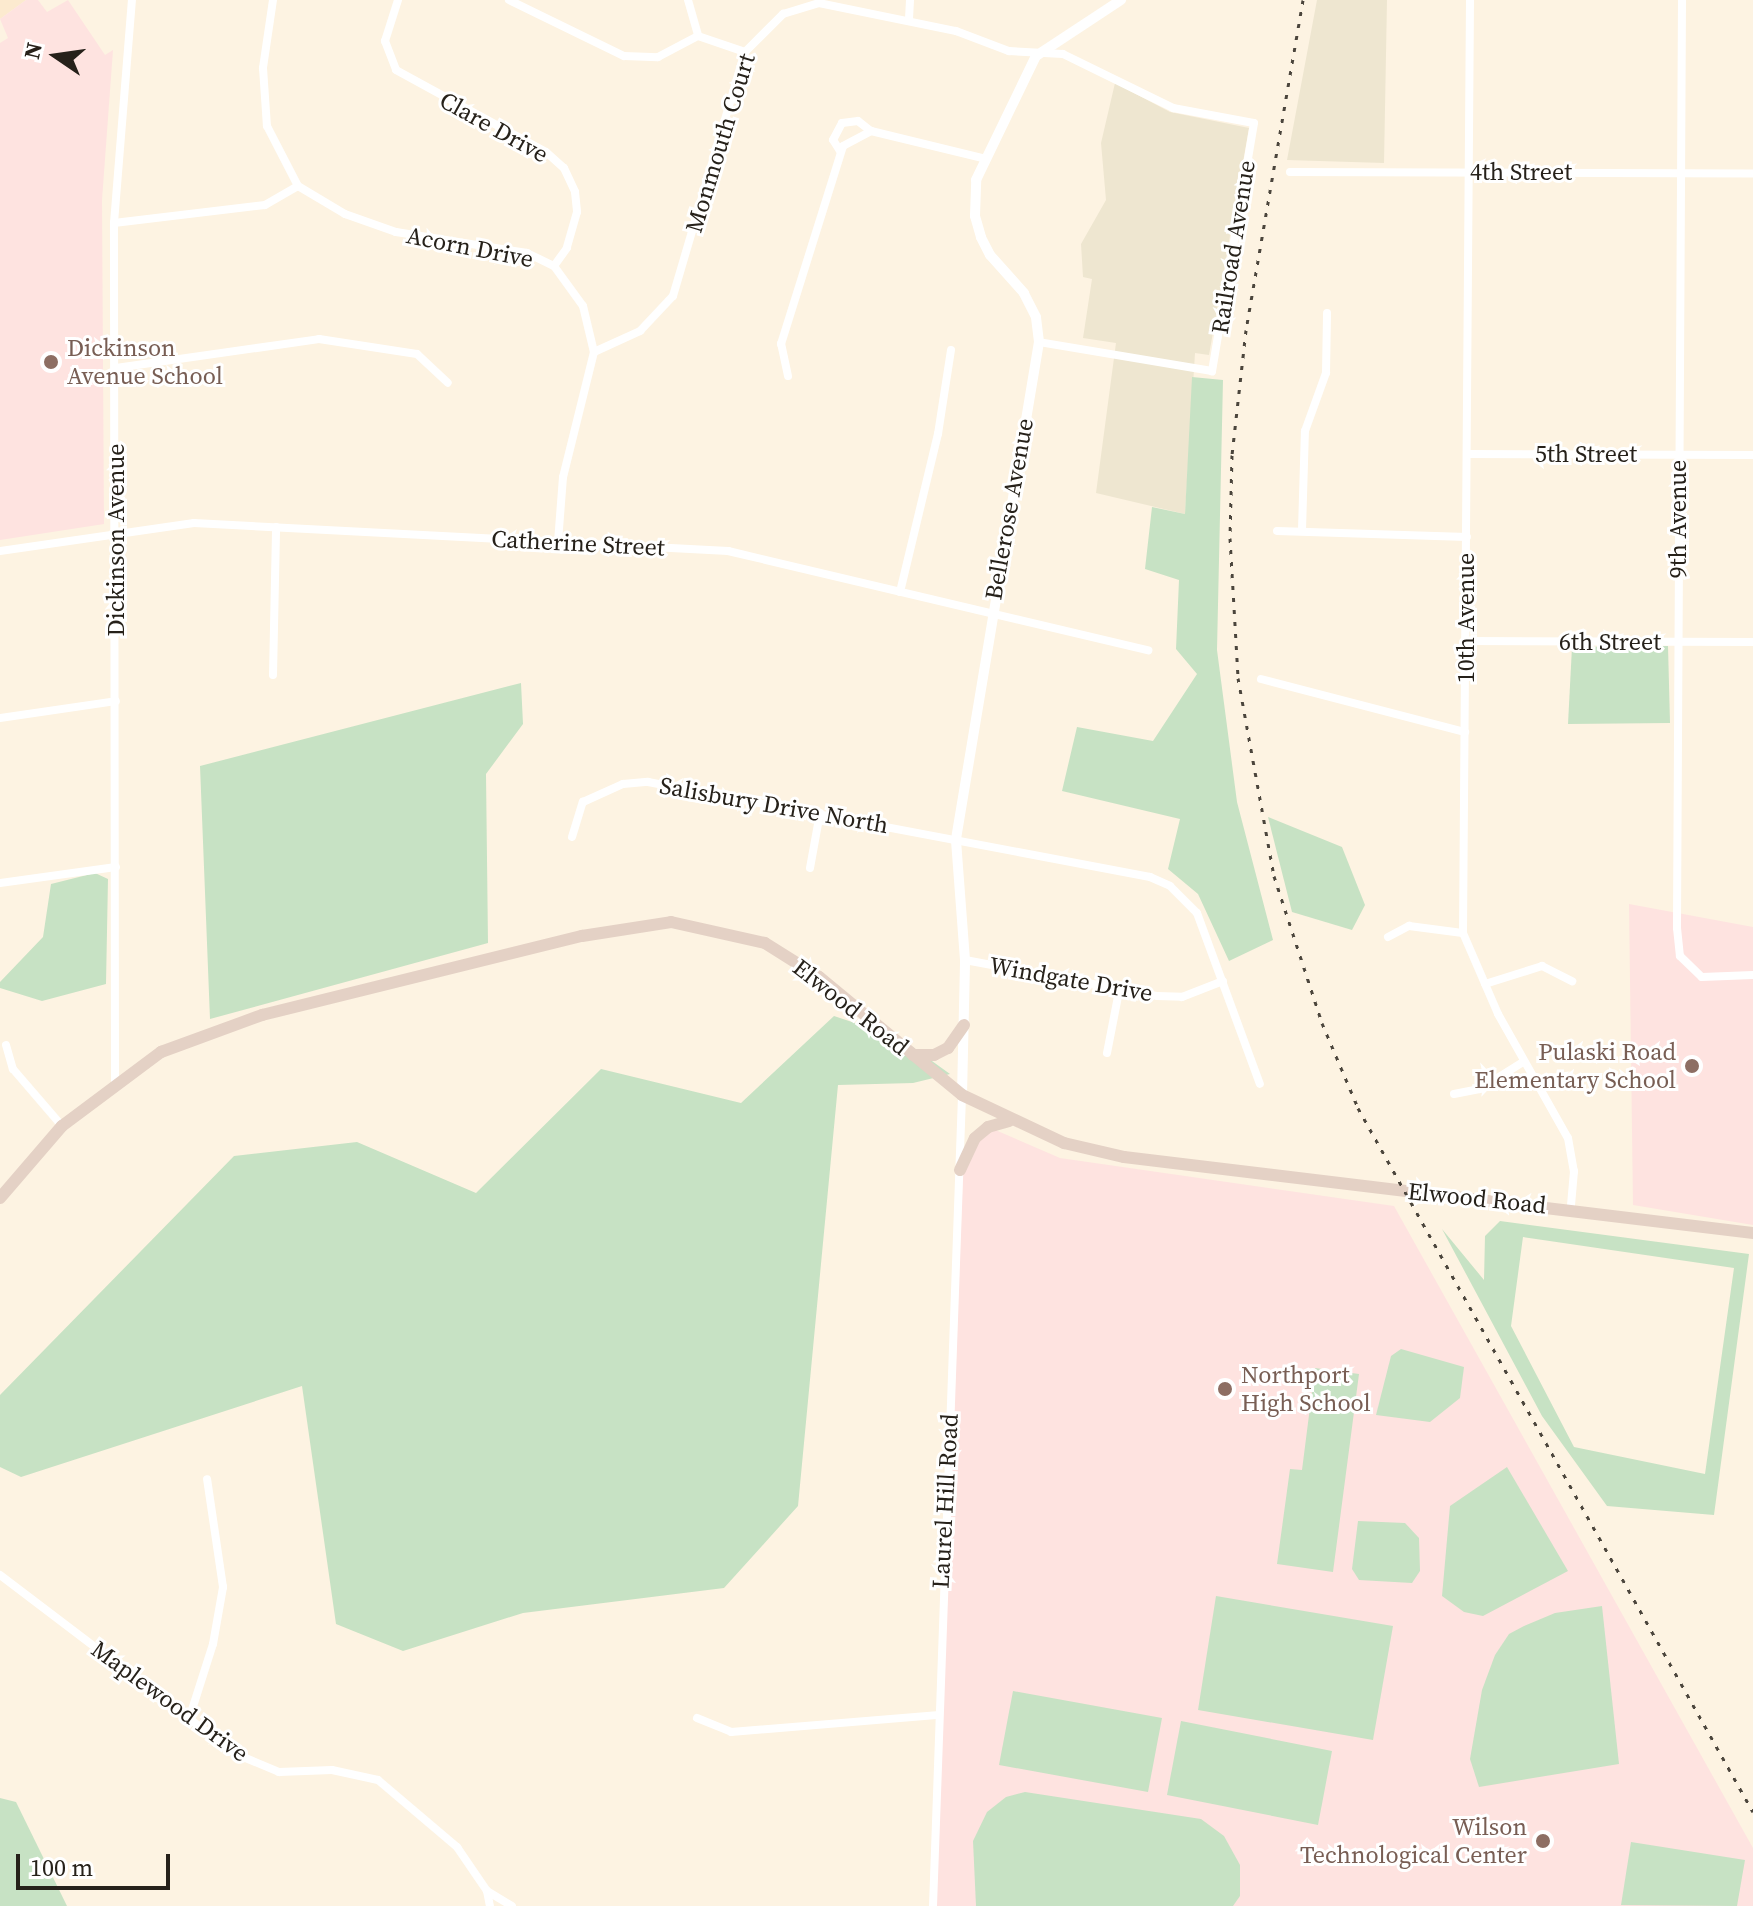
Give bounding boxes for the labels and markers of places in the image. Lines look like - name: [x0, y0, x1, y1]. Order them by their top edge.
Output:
- place label: Dickinson Avenue School: [67, 334, 223, 390]
- marker: Dickinson Avenue School: [42, 353, 60, 371]
- place label: Pulaski Road Elementary School: [1474, 1038, 1676, 1094]
- marker: Pulaski Road Elementary School: [1683, 1057, 1701, 1075]
- place label: Northport High School: [1241, 1361, 1371, 1417]
- marker: Northport High School: [1216, 1380, 1234, 1398]
- place label: Wilson Technological Center: [1300, 1813, 1527, 1869]
- marker: Wilson Technological Center: [1534, 1832, 1552, 1850]

